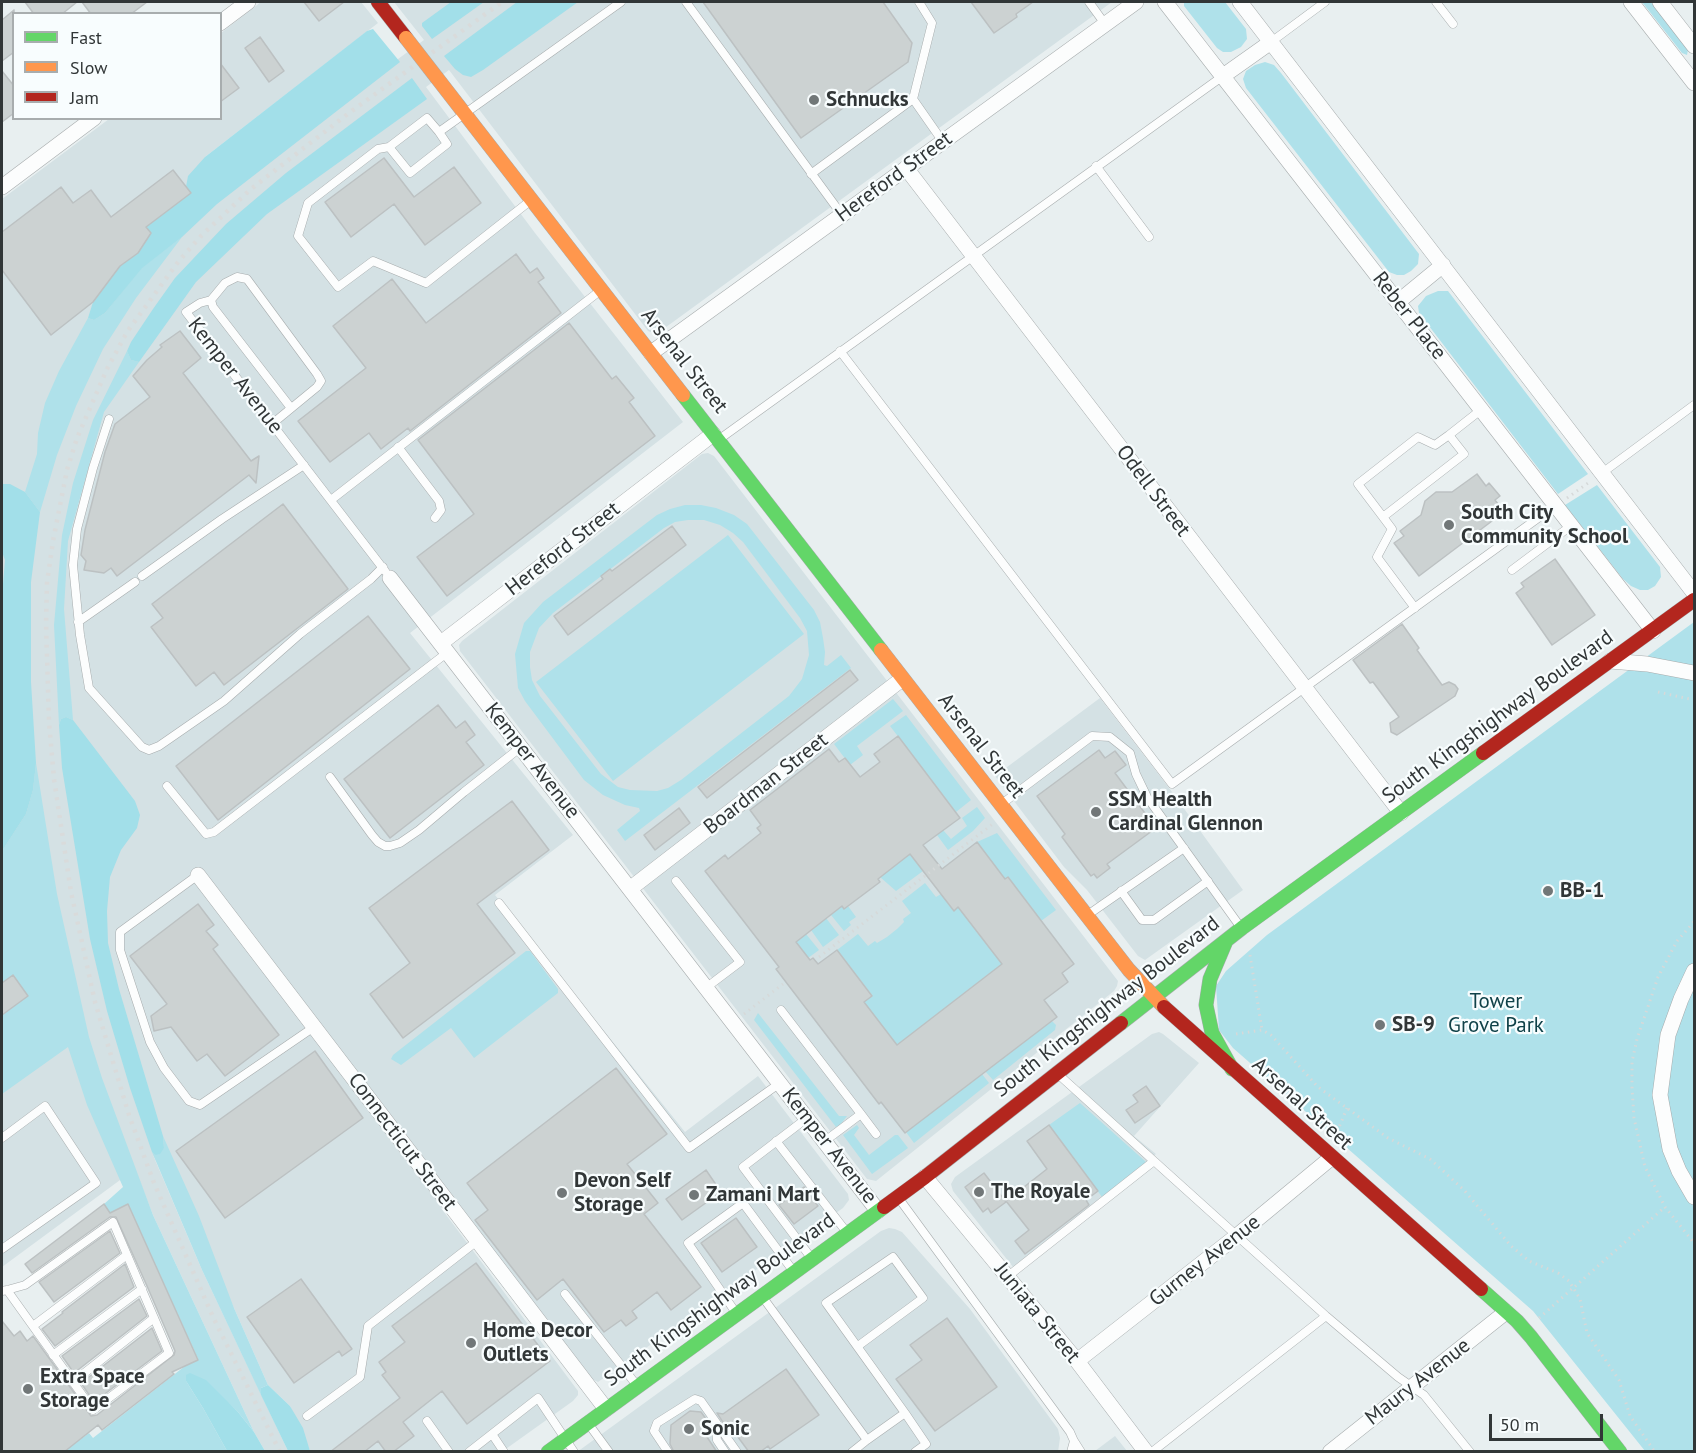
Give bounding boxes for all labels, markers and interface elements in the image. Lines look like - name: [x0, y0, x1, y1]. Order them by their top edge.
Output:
- legend: [12, 12, 222, 120]
- text: Fast: [70, 26, 102, 49]
- text: Slow: [70, 56, 108, 79]
- text: Jam: [70, 86, 99, 109]
- place label: Schnucks: [826, 87, 909, 113]
- marker: Schnucks: [807, 93, 821, 107]
- street label: Hereford Street: [831, 126, 957, 228]
- street label: Reber Place: [1367, 267, 1451, 365]
- street label: Arsenal Street: [635, 304, 733, 418]
- street label: Kemper Avenue: [182, 313, 288, 439]
- street label: Odell Street: [1110, 440, 1196, 542]
- street label: Hereford Street: [501, 497, 625, 601]
- place label: South City Community School: [1461, 500, 1628, 550]
- marker: South City Community School: [1442, 518, 1456, 532]
- street label: South Kingshighway Boulevard: [1378, 625, 1618, 809]
- street label: Arsenal Street: [932, 689, 1030, 803]
- street label: Kemper Avenue: [479, 698, 585, 824]
- street label: Boardman Street: [699, 728, 833, 840]
- place label: SSM Health Cardinal Glennon: [1108, 787, 1263, 837]
- marker: SSM Health Cardinal Glennon: [1089, 805, 1103, 819]
- place label: BB-1: [1560, 878, 1604, 904]
- marker: BB-1: [1541, 884, 1555, 898]
- street label: South Kingshighway Boulevard: [989, 911, 1225, 1103]
- park label: Tower Grove Park: [1448, 989, 1544, 1039]
- place label: SB-9: [1392, 1012, 1435, 1038]
- marker: SB-9: [1373, 1018, 1387, 1032]
- street label: Arsenal Street: [1247, 1052, 1357, 1156]
- street label: Connecticut Street: [342, 1068, 462, 1216]
- street label: Kemper Avenue: [776, 1083, 882, 1209]
- place label: Devon Self Storage: [574, 1168, 671, 1218]
- place label: The Royale: [991, 1179, 1090, 1205]
- place label: Zamani Mart: [706, 1182, 820, 1208]
- marker: The Royale: [972, 1185, 986, 1199]
- marker: Devon Self Storage: [555, 1186, 569, 1200]
- marker: Zamani Mart: [687, 1188, 701, 1202]
- street label: South Kingshighway Boulevard: [600, 1208, 840, 1392]
- street label: Gurney Avenue: [1144, 1210, 1266, 1312]
- street label: Juniata Street: [989, 1258, 1085, 1368]
- place label: Home Decor Outlets: [483, 1318, 592, 1368]
- street label: Maury Avenue: [1360, 1333, 1476, 1431]
- marker: Home Decor Outlets: [464, 1336, 478, 1350]
- place label: Extra Space Storage: [40, 1364, 145, 1414]
- marker: Extra Space Storage: [21, 1382, 35, 1396]
- scale bar: [1492, 1402, 1606, 1440]
- text: 50 m: [1500, 1413, 1539, 1436]
- place label: Sonic: [701, 1416, 750, 1442]
- marker: Sonic: [682, 1422, 696, 1436]

